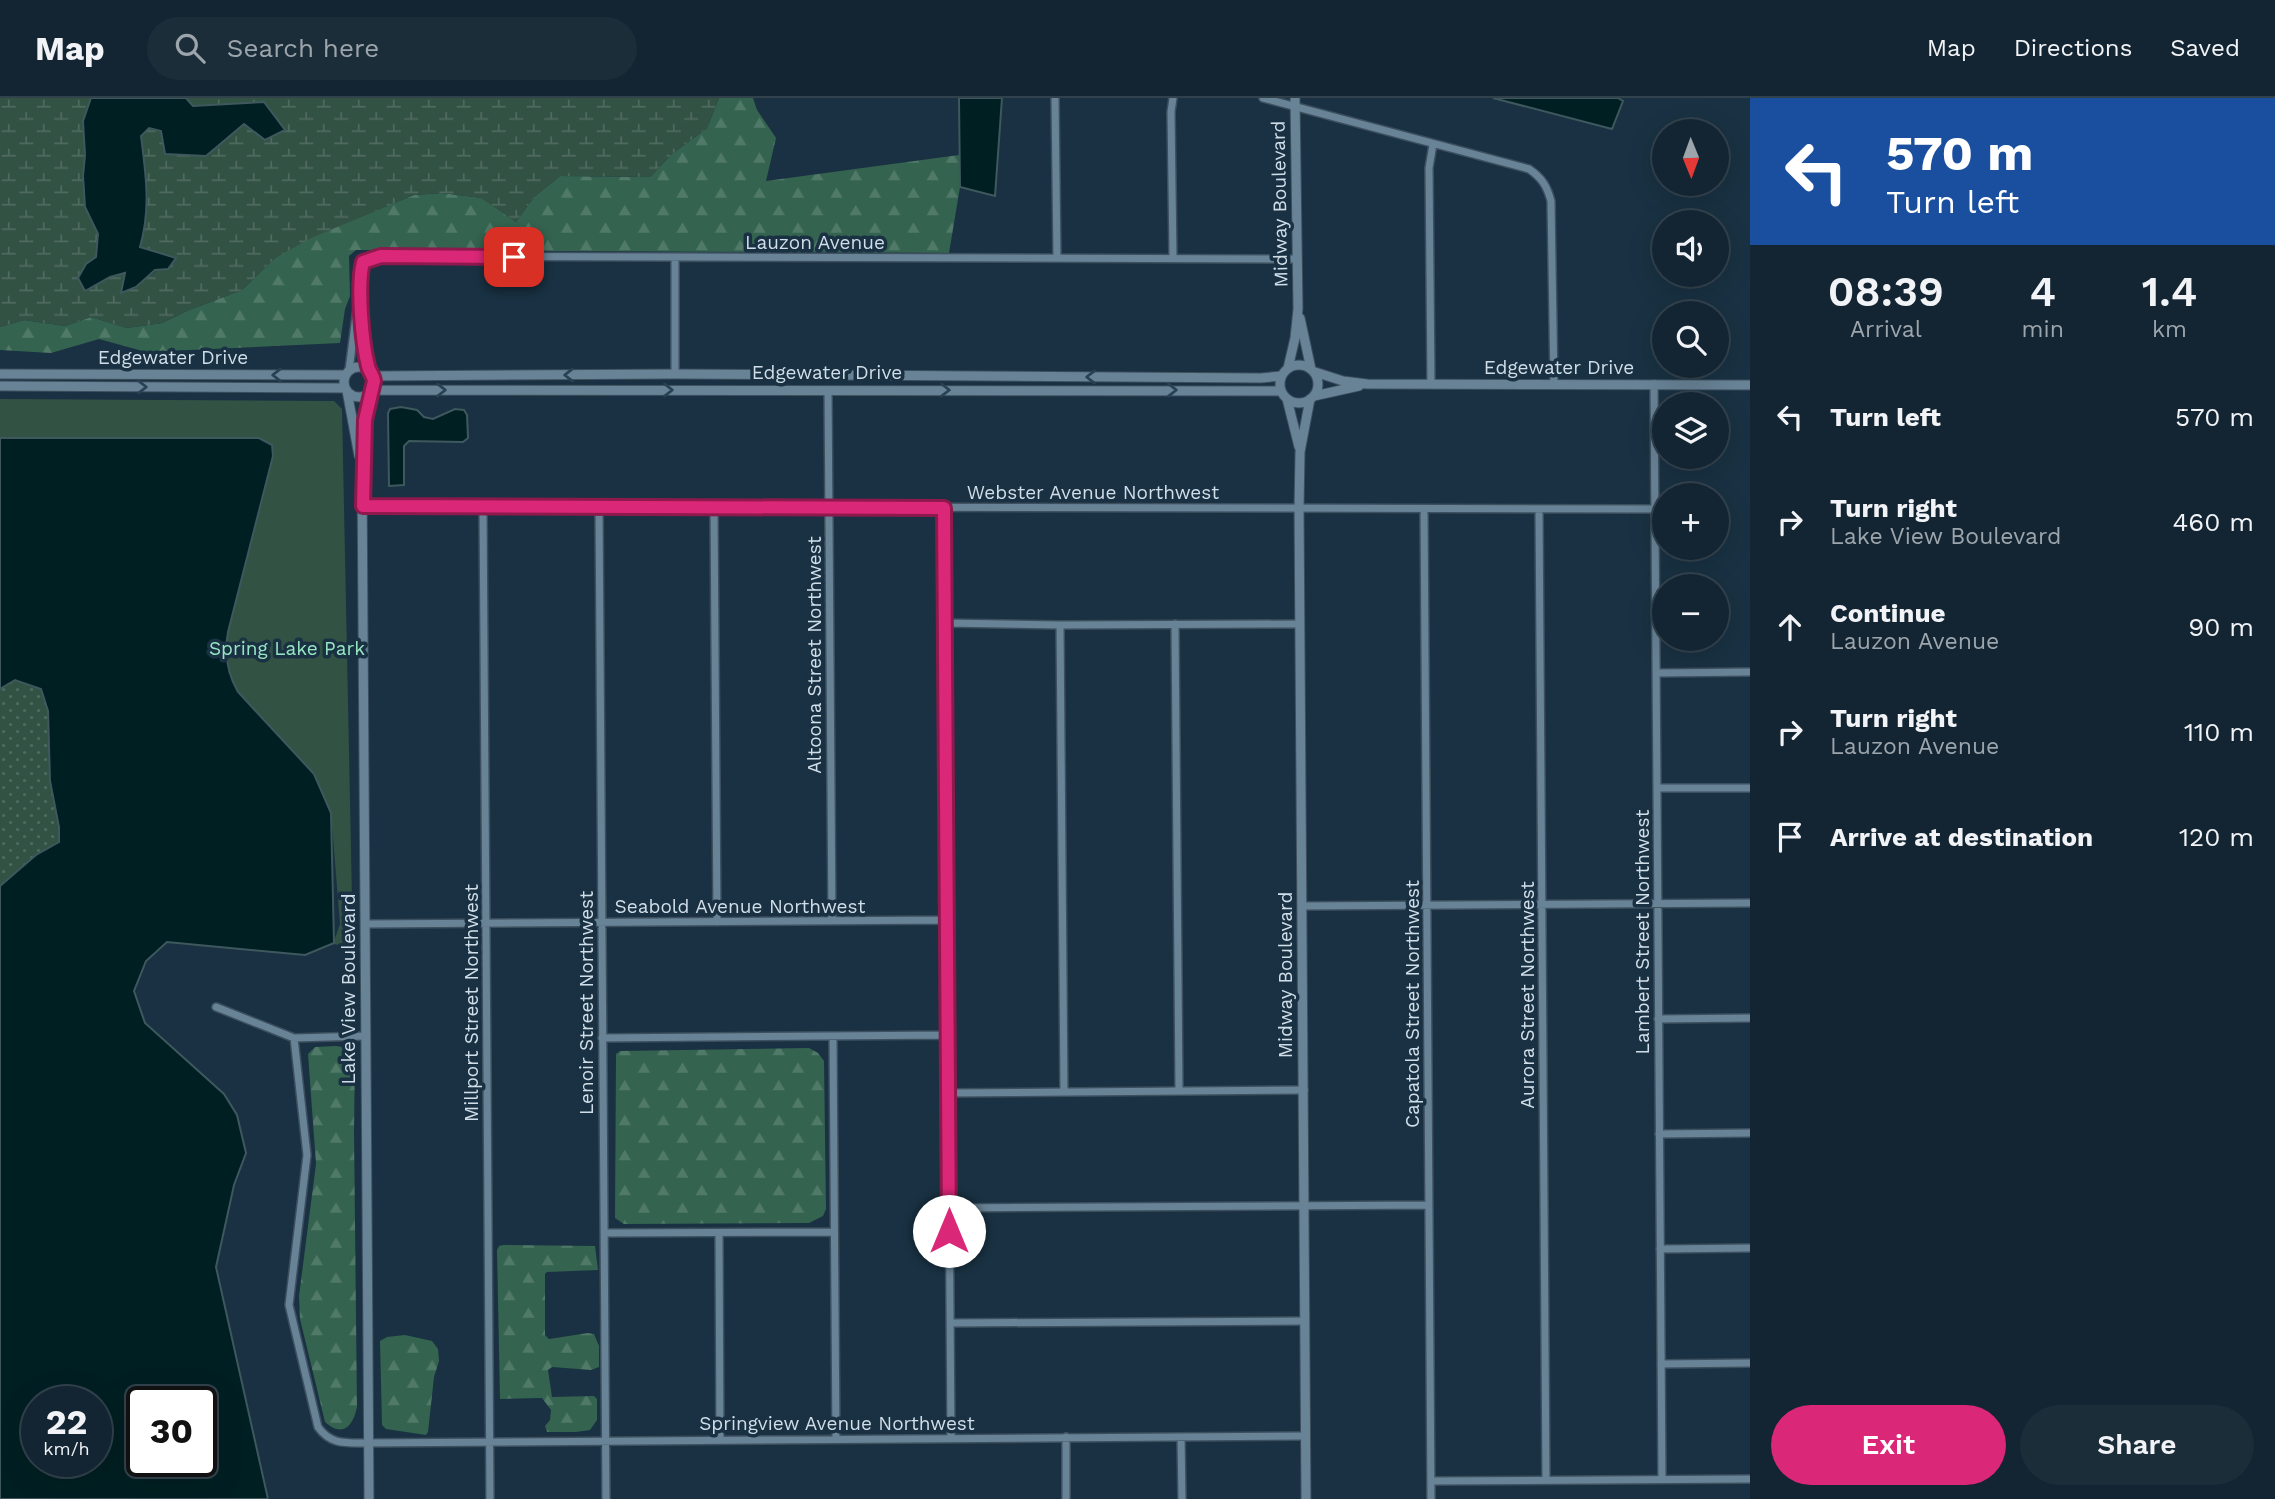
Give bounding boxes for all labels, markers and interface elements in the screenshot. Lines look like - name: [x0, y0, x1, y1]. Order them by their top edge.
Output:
- search box: [147, 17, 637, 80]
- text: Map: [35, 29, 105, 68]
- icon: search: [171, 29, 209, 67]
- text: Search here: [227, 33, 379, 63]
- text: Map: [1927, 34, 1976, 62]
- text: Directions: [2014, 34, 2132, 62]
- text: Saved: [2170, 34, 2240, 62]
- north arrow: [1652, 119, 1729, 196]
- map controls: [1652, 119, 1729, 651]
- street label: Midway Boulevard: [1267, 120, 1292, 288]
- text: 570 m: [1886, 124, 2033, 182]
- icon: left: [1771, 126, 1862, 217]
- text: Turn left: [1886, 183, 2019, 221]
- button: sound: [1652, 210, 1729, 287]
- pin: [484, 227, 544, 287]
- street label: Lauzon Avenue: [745, 231, 885, 254]
- icon: arrive: [495, 238, 533, 276]
- text: 08:39: [1828, 267, 1944, 316]
- text: 4: [2029, 267, 2056, 316]
- text: 1.4: [2142, 267, 2197, 316]
- button: search: [1652, 301, 1729, 378]
- text: Arrival: [1850, 316, 1922, 343]
- text: min: [2022, 316, 2064, 343]
- text: km: [2152, 316, 2187, 343]
- street label: Edgewater Drive: [98, 346, 248, 369]
- street label: Edgewater Drive: [1484, 356, 1634, 379]
- street label: Edgewater Drive: [752, 361, 902, 384]
- one-way arrow: [271, 367, 282, 383]
- one-way arrow: [563, 367, 574, 383]
- one-way arrow: [1085, 369, 1095, 385]
- one-way arrow: [136, 379, 147, 394]
- one-way arrow: [436, 382, 446, 398]
- one-way arrow: [663, 382, 674, 398]
- one-way arrow: [940, 382, 950, 398]
- one-way arrow: [1167, 382, 1178, 398]
- button: layers: [1652, 392, 1729, 469]
- icon: left: [1771, 398, 1809, 436]
- text: Turn left: [1830, 402, 1941, 432]
- text: 570 m: [2175, 402, 2254, 432]
- street label: Webster Avenue Northwest: [967, 481, 1219, 504]
- button: +: [1652, 483, 1729, 560]
- text: Turn right: [1830, 493, 1957, 523]
- icon: right: [1771, 503, 1809, 541]
- text: 460 m: [2172, 507, 2254, 537]
- text: Lake View Boulevard: [1830, 523, 2061, 550]
- street label: Altoona Street Northwest: [803, 536, 826, 774]
- button: −: [1652, 574, 1729, 651]
- text: Continue: [1830, 598, 1946, 628]
- icon: ahead: [1771, 608, 1809, 646]
- text: 90 m: [2188, 612, 2254, 642]
- text: Lauzon Avenue: [1830, 628, 1999, 655]
- park label: Spring Lake Park: [209, 637, 365, 660]
- text: Turn right: [1830, 703, 1957, 733]
- icon: right: [1771, 713, 1809, 751]
- text: 110 m: [2184, 717, 2254, 747]
- text: Lauzon Avenue: [1830, 733, 1999, 760]
- street label: Lambert Street Northwest: [1631, 810, 1654, 1054]
- icon: arrive: [1771, 818, 1809, 856]
- text: Arrive at destination: [1830, 822, 2093, 852]
- text: 120 m: [2179, 822, 2254, 852]
- street label: Capatola Street Northwest: [1401, 880, 1424, 1128]
- street label: Aurora Street Northwest: [1516, 881, 1539, 1109]
- street label: Millport Street Northwest: [460, 884, 483, 1122]
- street label: Lenoir Street Northwest: [575, 891, 598, 1115]
- street label: Midway Boulevard: [1274, 892, 1297, 1058]
- street label: Lake View Boulevard: [337, 893, 360, 1085]
- street label: Seabold Avenue Northwest: [615, 895, 865, 918]
- position arrow: [912, 1194, 986, 1268]
- speed limit sign: 30: [126, 1386, 217, 1477]
- text: 22: [46, 1401, 87, 1443]
- button: Exit: [1771, 1405, 2006, 1485]
- button: Share: [2020, 1405, 2254, 1485]
- street label: Springview Avenue Northwest: [699, 1412, 975, 1435]
- text: km/h: [43, 1438, 90, 1459]

